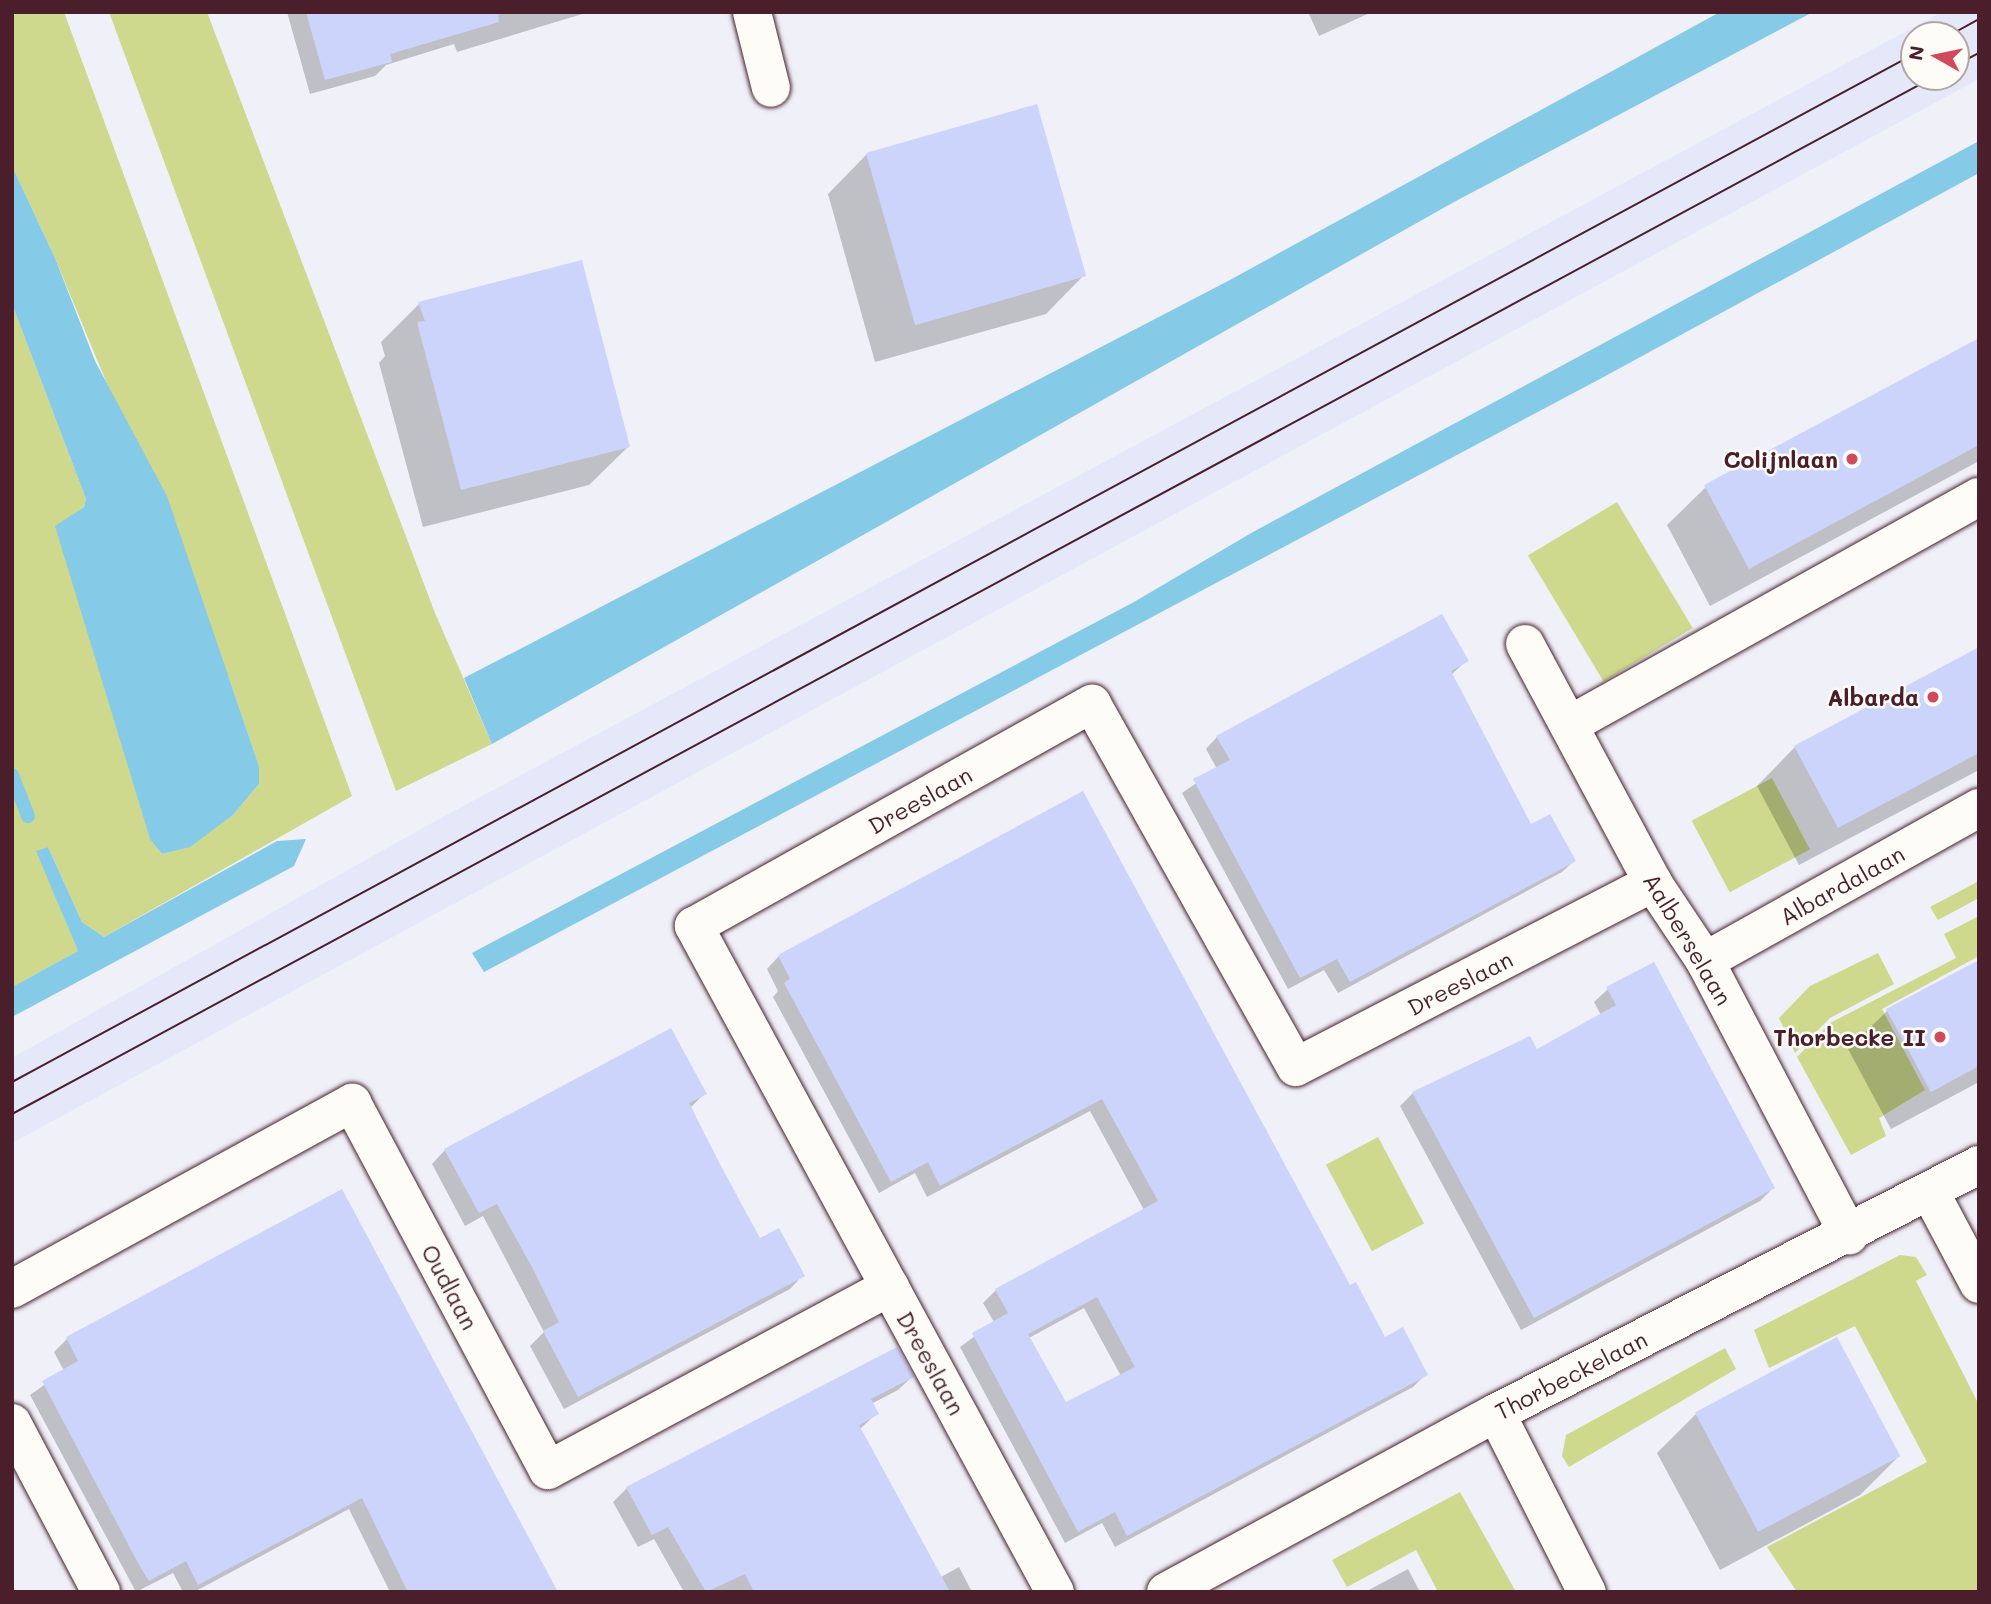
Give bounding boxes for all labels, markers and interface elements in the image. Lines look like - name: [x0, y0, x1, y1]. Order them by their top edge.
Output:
- north arrow: [1900, 21, 1970, 91]
- text: N: [1902, 44, 1929, 62]
- place label: Colijnlaan: [1724, 445, 1838, 473]
- marker: Colijnlaan: [1844, 451, 1860, 467]
- place label: Albarda: [1827, 683, 1919, 711]
- marker: Albarda: [1925, 689, 1941, 705]
- street label: Dreeslaan: [863, 760, 977, 840]
- street label: Albardalaan: [1775, 839, 1909, 931]
- street label: Aalberselaan: [1638, 868, 1738, 1010]
- street label: Dreeslaan: [1403, 945, 1517, 1021]
- place label: Thorbecke II: [1773, 1023, 1926, 1051]
- marker: Thorbecke II: [1932, 1029, 1948, 1045]
- street label: Oudlaan: [416, 1240, 484, 1334]
- street label: Dreeslaan: [891, 1306, 971, 1420]
- street label: Thorbeckelaan: [1490, 1325, 1652, 1425]

